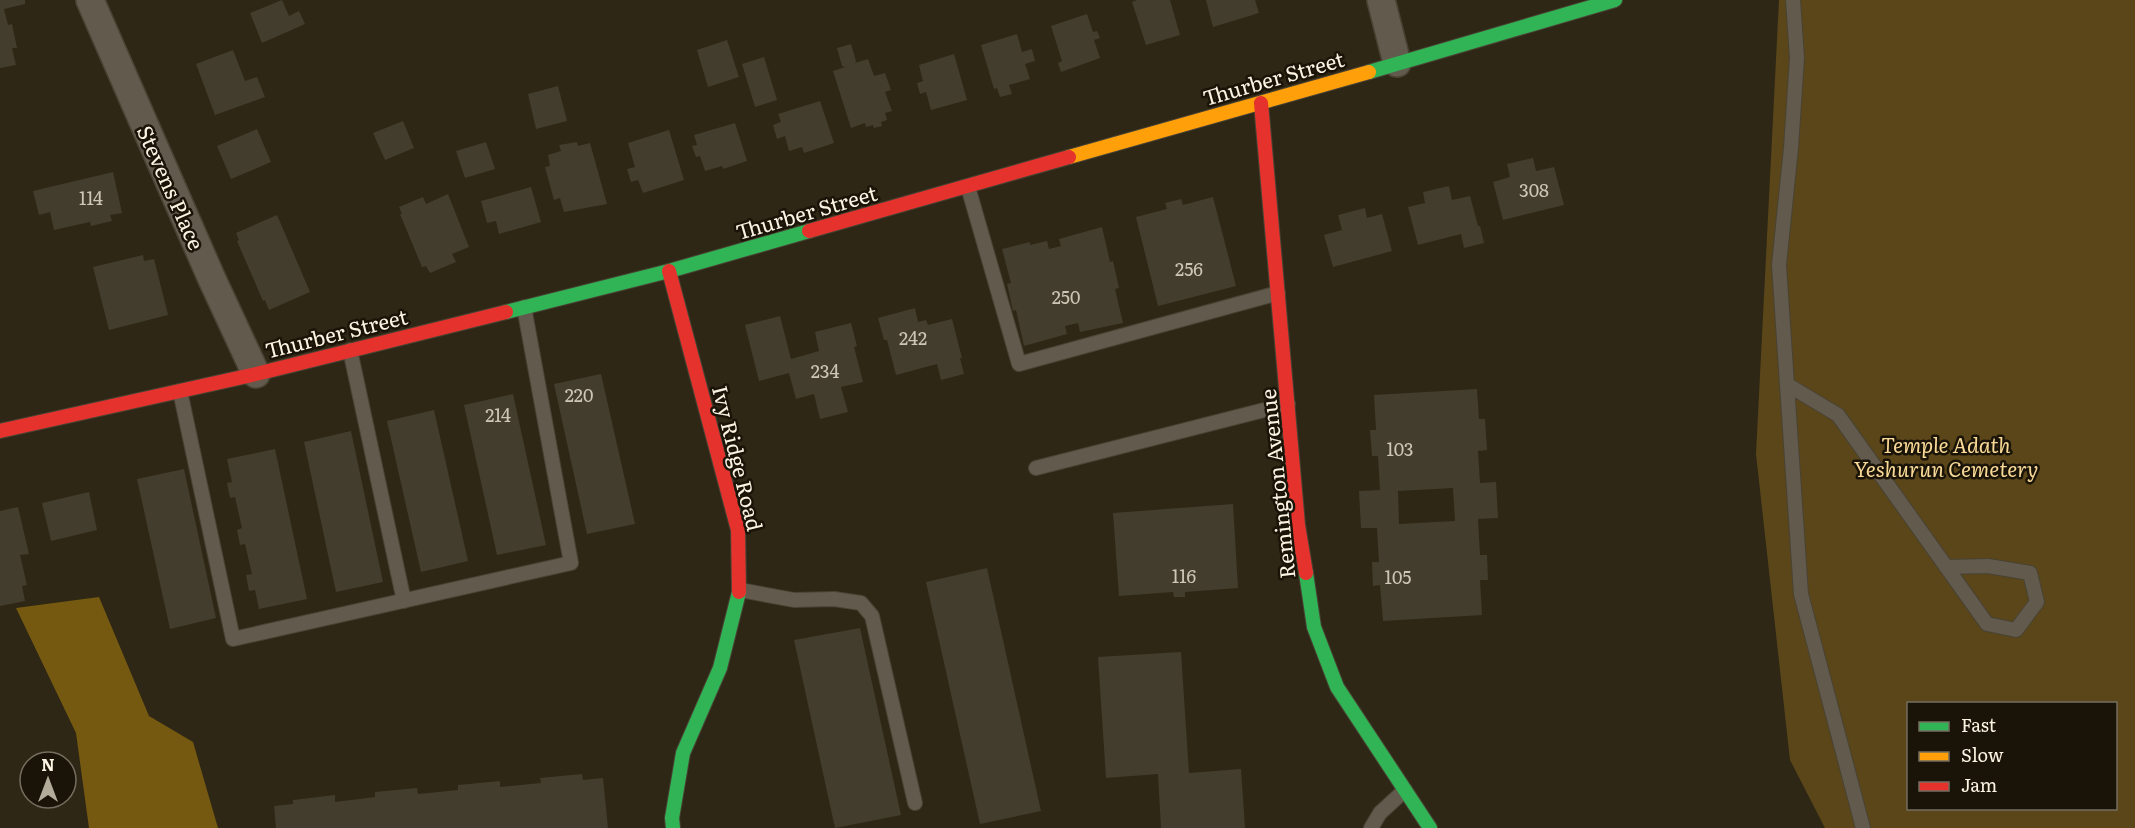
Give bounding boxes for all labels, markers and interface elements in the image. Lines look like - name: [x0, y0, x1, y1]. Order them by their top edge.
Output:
- street label: Thurber Street: [1199, 42, 1348, 112]
- street label: Stevens Place: [131, 120, 213, 254]
- street label: Thurber Street: [732, 176, 881, 246]
- house number: 308: [1519, 176, 1549, 203]
- house number: 114: [79, 184, 103, 211]
- house number: 256: [1175, 255, 1203, 282]
- house number: 250: [1052, 283, 1080, 310]
- street label: Thurber Street: [261, 299, 411, 365]
- house number: 242: [899, 324, 927, 351]
- house number: 234: [811, 357, 839, 384]
- house number: 220: [565, 381, 593, 408]
- street label: Ivy Ridge Road: [706, 382, 772, 534]
- street label: Remington Avenue: [1251, 388, 1301, 580]
- house number: 214: [485, 401, 511, 428]
- park label: Temple Adath Yeshurun Cemetery: [1854, 428, 2038, 483]
- house number: 103: [1386, 435, 1414, 462]
- house number: 116: [1172, 562, 1196, 589]
- house number: 105: [1385, 563, 1411, 590]
- legend: [1907, 702, 2117, 810]
- text: Fast: [1961, 711, 1997, 738]
- text: Slow: [1961, 741, 2004, 768]
- north arrow: [18, 750, 78, 810]
- text: N: [41, 752, 55, 776]
- text: Jam: [1961, 771, 1997, 798]

